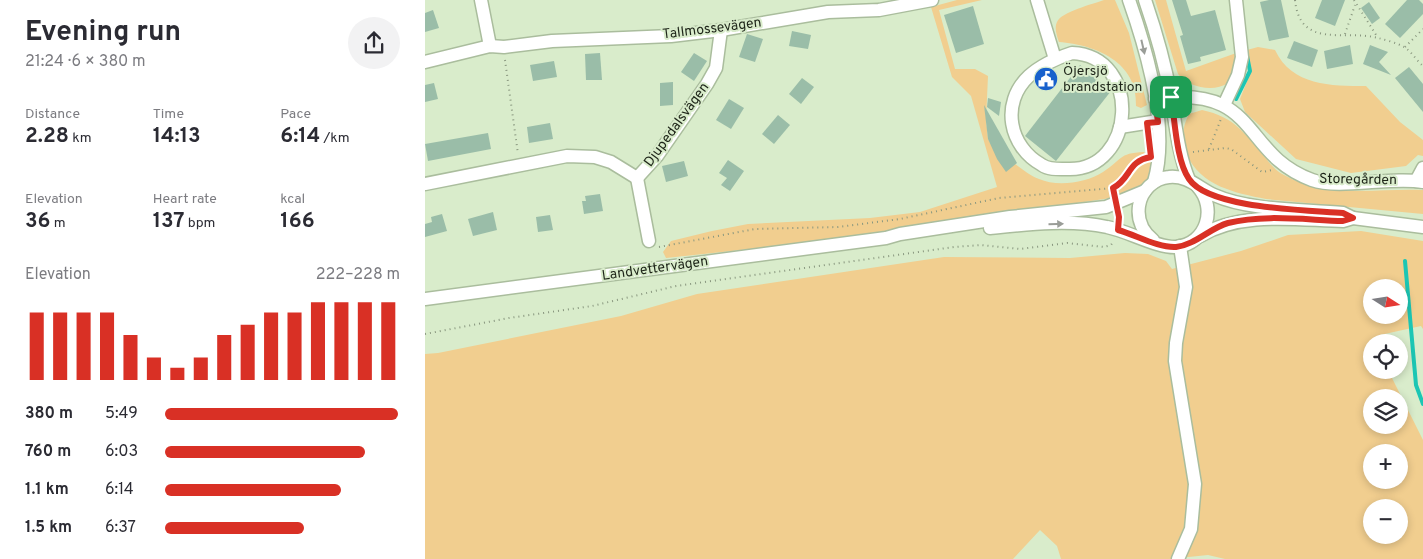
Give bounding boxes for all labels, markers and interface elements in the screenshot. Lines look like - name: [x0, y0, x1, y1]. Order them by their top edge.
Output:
- street label: Tallmossevägen: [662, 14, 762, 44]
- text: Evening run: [25, 15, 181, 51]
- button: share: [348, 17, 400, 69]
- one-way arrow: [1139, 39, 1147, 54]
- text: 21:24 · 6 × 380 m: [25, 52, 146, 72]
- place label: Öjersjö brandstation: [1063, 62, 1142, 96]
- public building icon: Öjersjö brandstation: [1033, 66, 1059, 92]
- pin: [1150, 76, 1192, 118]
- street label: Djupedalsvägen: [641, 80, 713, 170]
- icon: arrive: [1157, 83, 1185, 111]
- text: Distance: [25, 106, 80, 123]
- text: Time: [153, 106, 184, 123]
- text: Pace: [280, 106, 311, 123]
- text: 2.28: [25, 123, 69, 150]
- text: 14:13: [153, 123, 201, 150]
- text: 6:14: [280, 123, 320, 150]
- text: km: [69, 130, 92, 147]
- text: /km: [320, 130, 350, 147]
- street label: Storegården: [1319, 171, 1397, 189]
- text: Elevation: [25, 191, 83, 208]
- text: Heart rate: [153, 191, 217, 208]
- text: kcal: [280, 191, 305, 208]
- text: 36: [25, 208, 51, 235]
- text: 137: [153, 208, 185, 235]
- text: 166: [280, 208, 315, 235]
- text: m: [51, 215, 66, 232]
- text: bpm: [185, 215, 215, 232]
- one-way arrow: [1048, 219, 1064, 227]
- street label: Landvettervägen: [601, 253, 709, 285]
- text: Elevation: [25, 265, 91, 285]
- text: 222–228 m: [316, 265, 400, 285]
- north arrow: [1363, 279, 1407, 324]
- map controls: [1363, 279, 1408, 544]
- button: locate: [1363, 334, 1408, 379]
- button: layers: [1363, 389, 1408, 434]
- text: 380 m: [25, 404, 73, 424]
- text: 5:49: [105, 404, 138, 424]
- text: 760 m: [25, 442, 71, 462]
- text: 6:03: [105, 442, 138, 462]
- button: +: [1363, 444, 1408, 489]
- text: 1.1 km: [25, 480, 69, 500]
- text: 6:14: [105, 480, 134, 500]
- button: −: [1363, 499, 1408, 544]
- text: 1.5 km: [25, 518, 72, 538]
- text: 6:37: [105, 518, 136, 538]

